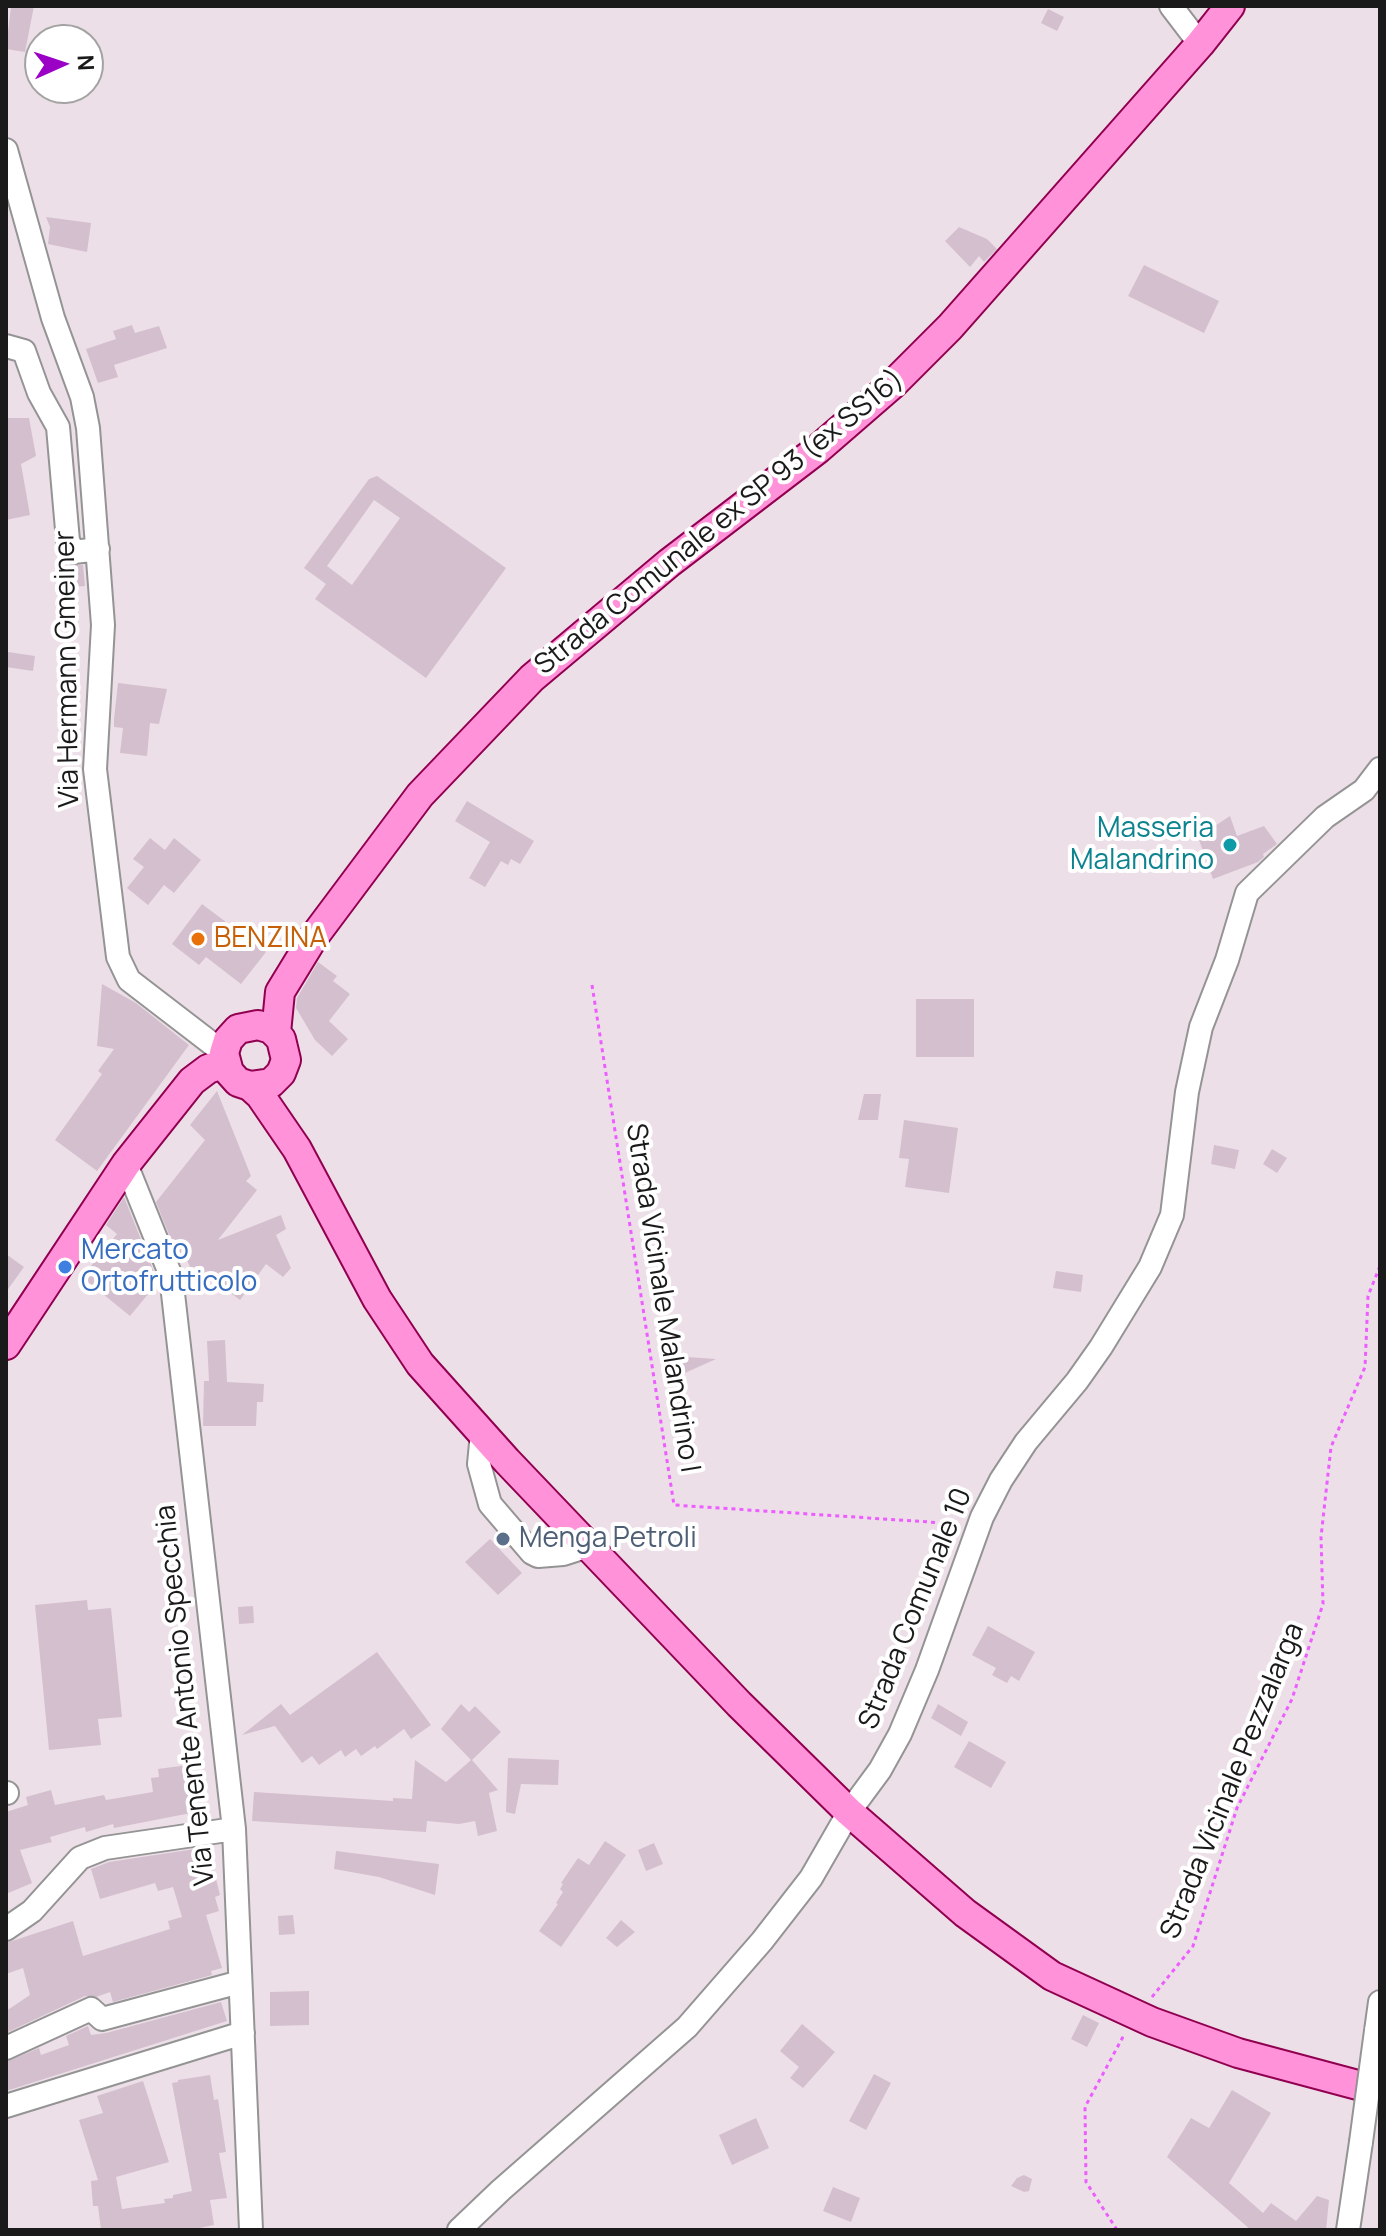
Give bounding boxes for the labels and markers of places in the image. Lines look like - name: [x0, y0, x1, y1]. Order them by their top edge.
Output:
- place label: Masseria Malandrino: [1070, 812, 1214, 878]
- marker: Masseria Malandrino: [1221, 836, 1239, 854]
- place label: BENZINA: [214, 922, 327, 956]
- marker: BENZINA: [189, 930, 207, 948]
- place label: Mercato Ortofrutticolo: [81, 1234, 257, 1300]
- marker: Mercato Ortofrutticolo: [56, 1258, 74, 1276]
- place label: Menga Petroli: [519, 1522, 697, 1556]
- marker: Menga Petroli: [494, 1530, 512, 1548]

